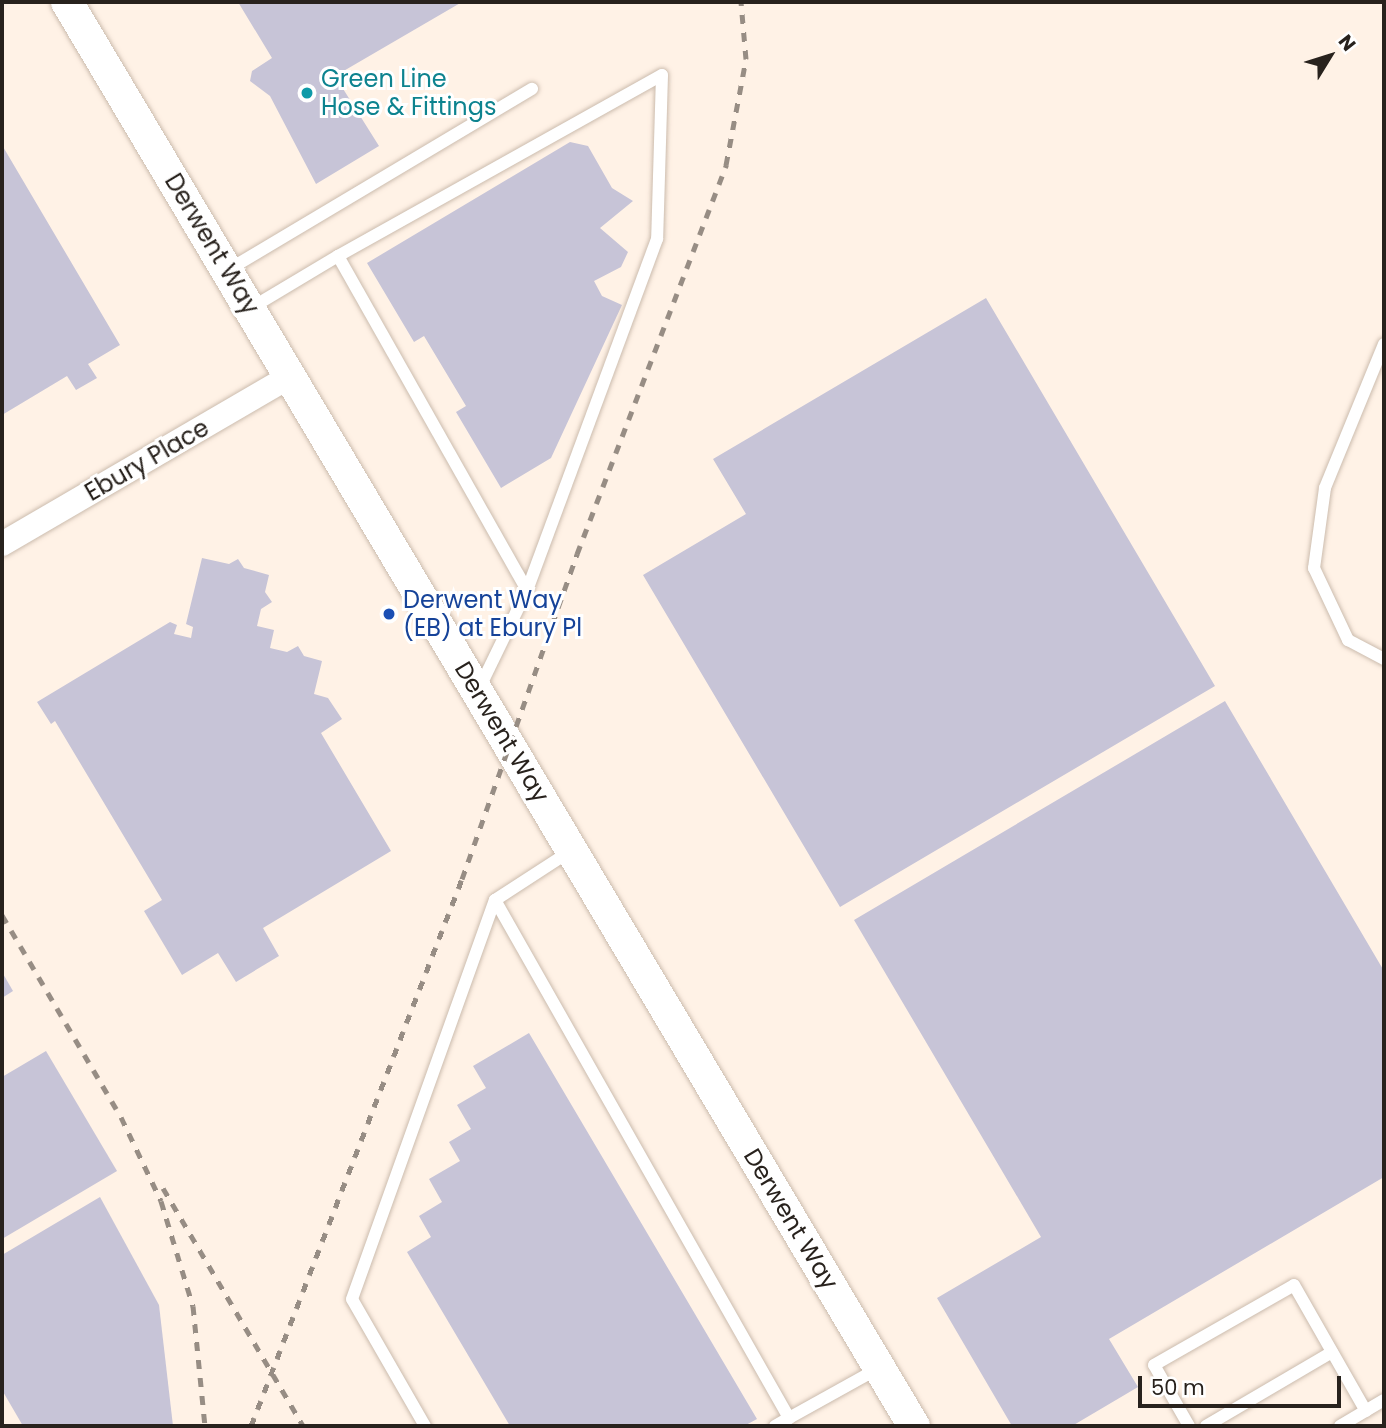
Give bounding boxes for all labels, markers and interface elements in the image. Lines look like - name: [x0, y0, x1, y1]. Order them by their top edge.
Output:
- north arrow: [1295, 21, 1365, 91]
- text: N: [1332, 29, 1362, 57]
- place label: Green Line Hose & Fittings: [321, 65, 496, 121]
- marker: Green Line Hose & Fittings: [299, 85, 315, 101]
- street label: Derwent Way: [159, 168, 265, 320]
- street label: Ebury Place: [80, 413, 214, 507]
- place label: Derwent Way (EB) at Ebury Pl: [403, 586, 582, 642]
- marker: Derwent Way (EB) at Ebury Pl: [381, 606, 397, 622]
- street label: Derwent Way: [449, 656, 555, 808]
- street label: Derwent Way: [738, 1143, 844, 1295]
- scale bar: [1141, 1362, 1344, 1406]
- text: 50 m: [1151, 1373, 1205, 1402]

